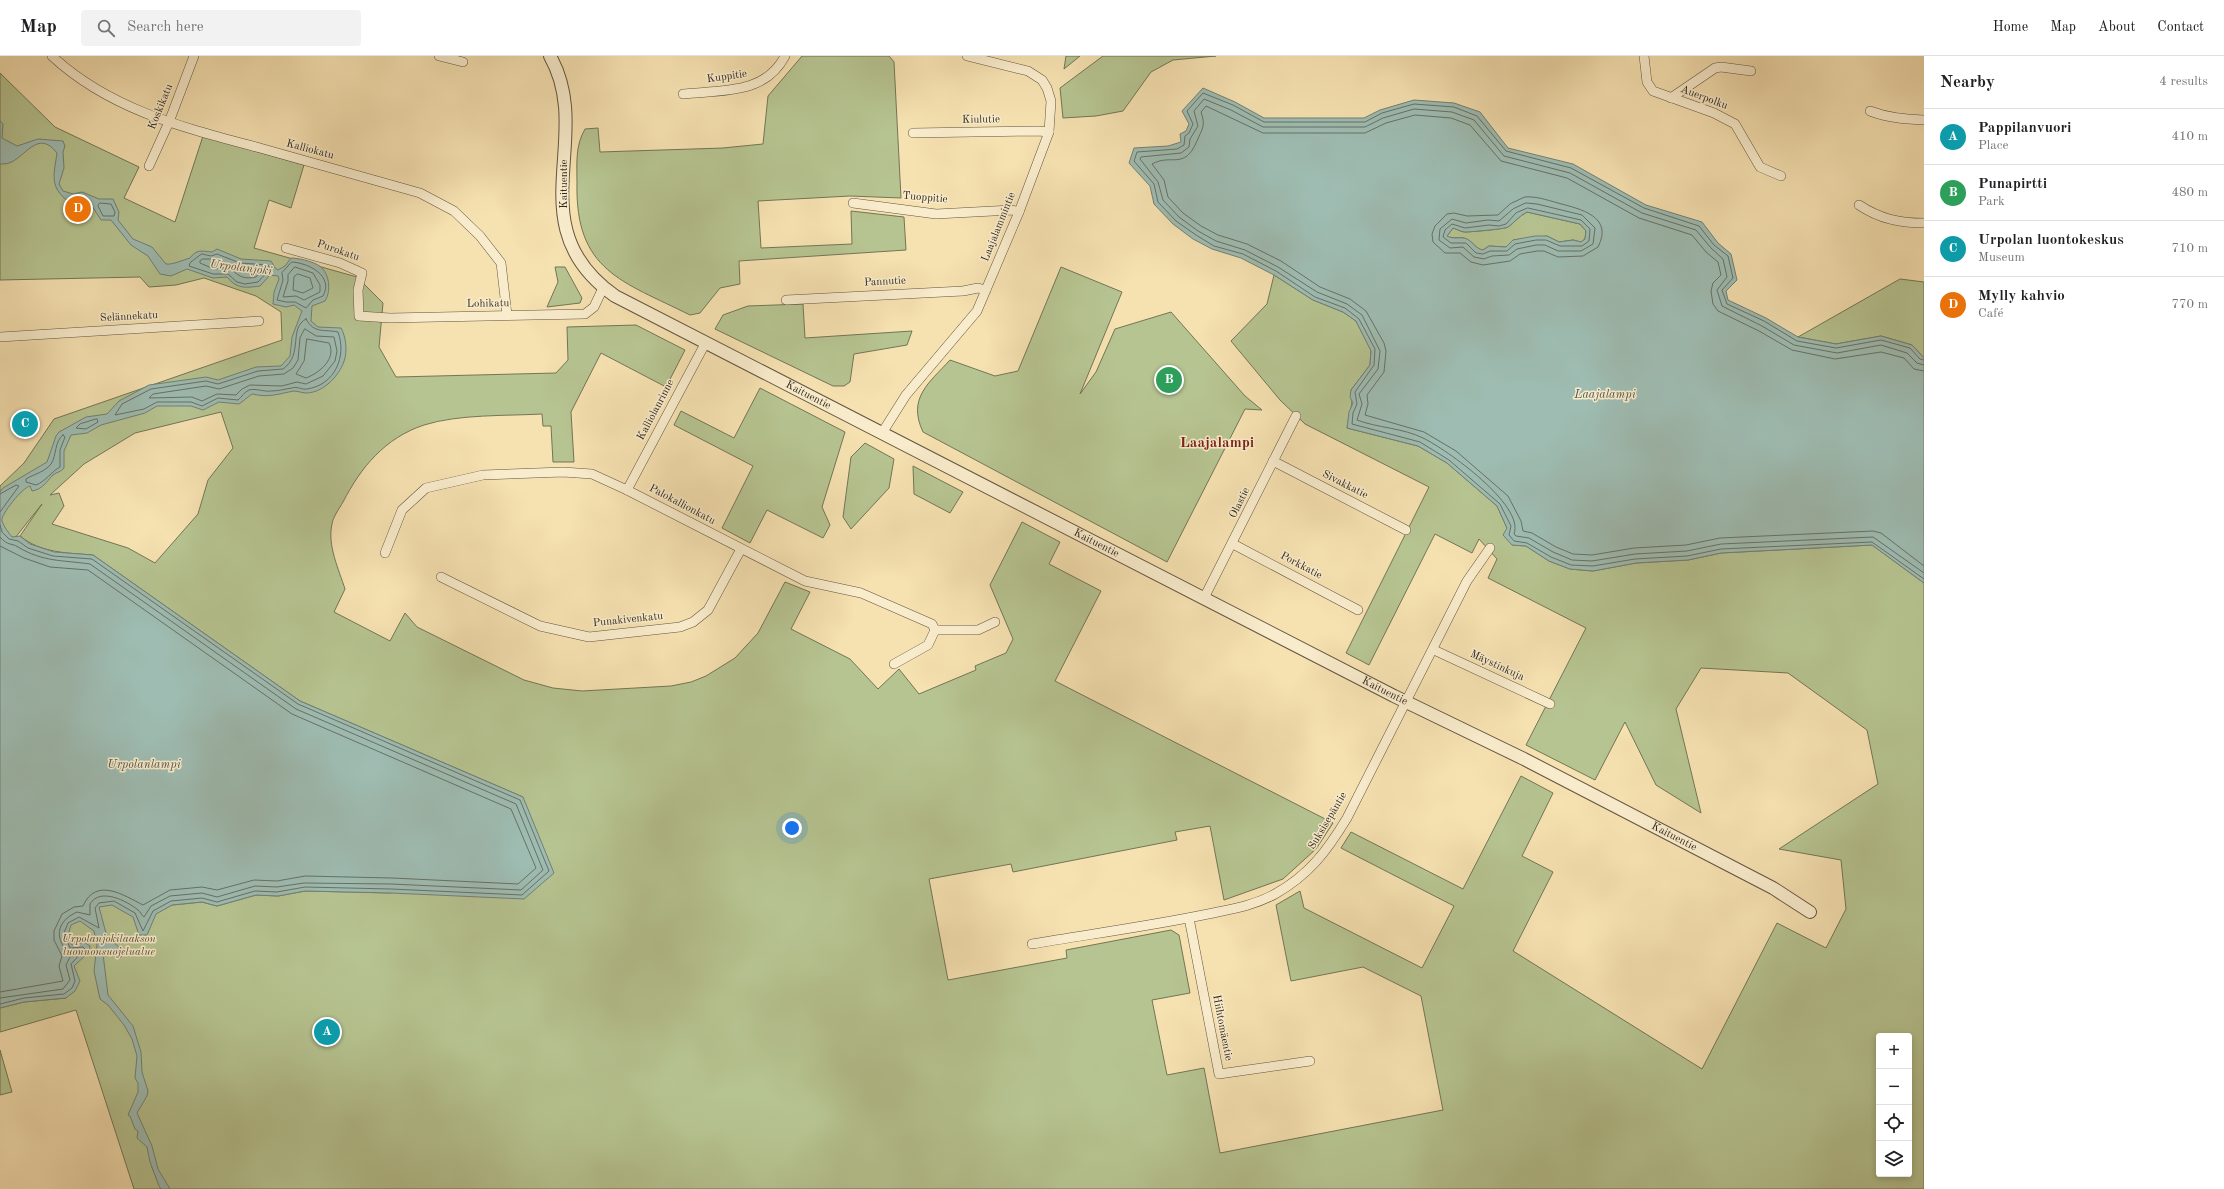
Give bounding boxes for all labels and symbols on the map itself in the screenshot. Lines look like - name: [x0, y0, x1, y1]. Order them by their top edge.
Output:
- street label: Kuppitie: [706, 69, 748, 85]
- street label: Koskikatu: [147, 83, 175, 131]
- street label: Auerpolku: [1679, 84, 1729, 112]
- street label: Kiulutie: [962, 114, 1000, 126]
- street label: Kalliokatu: [285, 138, 335, 162]
- street label: Kaituentie: [559, 159, 570, 209]
- street label: Tuoppitie: [902, 191, 948, 205]
- street label: Laajalammintie: [980, 191, 1018, 263]
- pin: D: [65, 194, 91, 224]
- street label: Purokatu: [315, 239, 361, 263]
- water label: Urpolanjoki: [209, 258, 273, 278]
- street label: Pannutie: [864, 275, 906, 289]
- street label: Lohikatu: [467, 298, 510, 310]
- street label: Selännekatu: [100, 310, 158, 324]
- pin: B: [1156, 365, 1182, 395]
- street label: Kalliolanrinne: [635, 378, 677, 442]
- street label: Kaituentie: [784, 379, 833, 411]
- water label: Laajalampi: [1573, 389, 1636, 401]
- pin: C: [12, 409, 38, 439]
- district label: Laajalampi: [1180, 436, 1254, 451]
- street label: Sivakkatie: [1320, 469, 1370, 501]
- street label: Palokallionkatu: [647, 483, 717, 527]
- street label: Olastie: [1228, 486, 1252, 520]
- street label: Kaituentie: [1072, 527, 1121, 559]
- street label: Porkkatie: [1278, 550, 1324, 582]
- street label: Punakivenkatu: [592, 611, 664, 629]
- street label: Mäystinkuja: [1468, 649, 1526, 684]
- street label: Kaituentie: [1360, 675, 1409, 707]
- water label: Urpolanlampi: [107, 759, 181, 771]
- street label: Suksisepäntie: [1307, 790, 1349, 852]
- your location: [782, 818, 802, 838]
- street label: Kaituentie: [1650, 821, 1699, 853]
- park label: Urpolanjokilaakson luonnonsuojelualue: [62, 934, 157, 958]
- street label: Hiihtomäentie: [1210, 994, 1234, 1062]
- pin: A: [314, 1017, 340, 1047]

